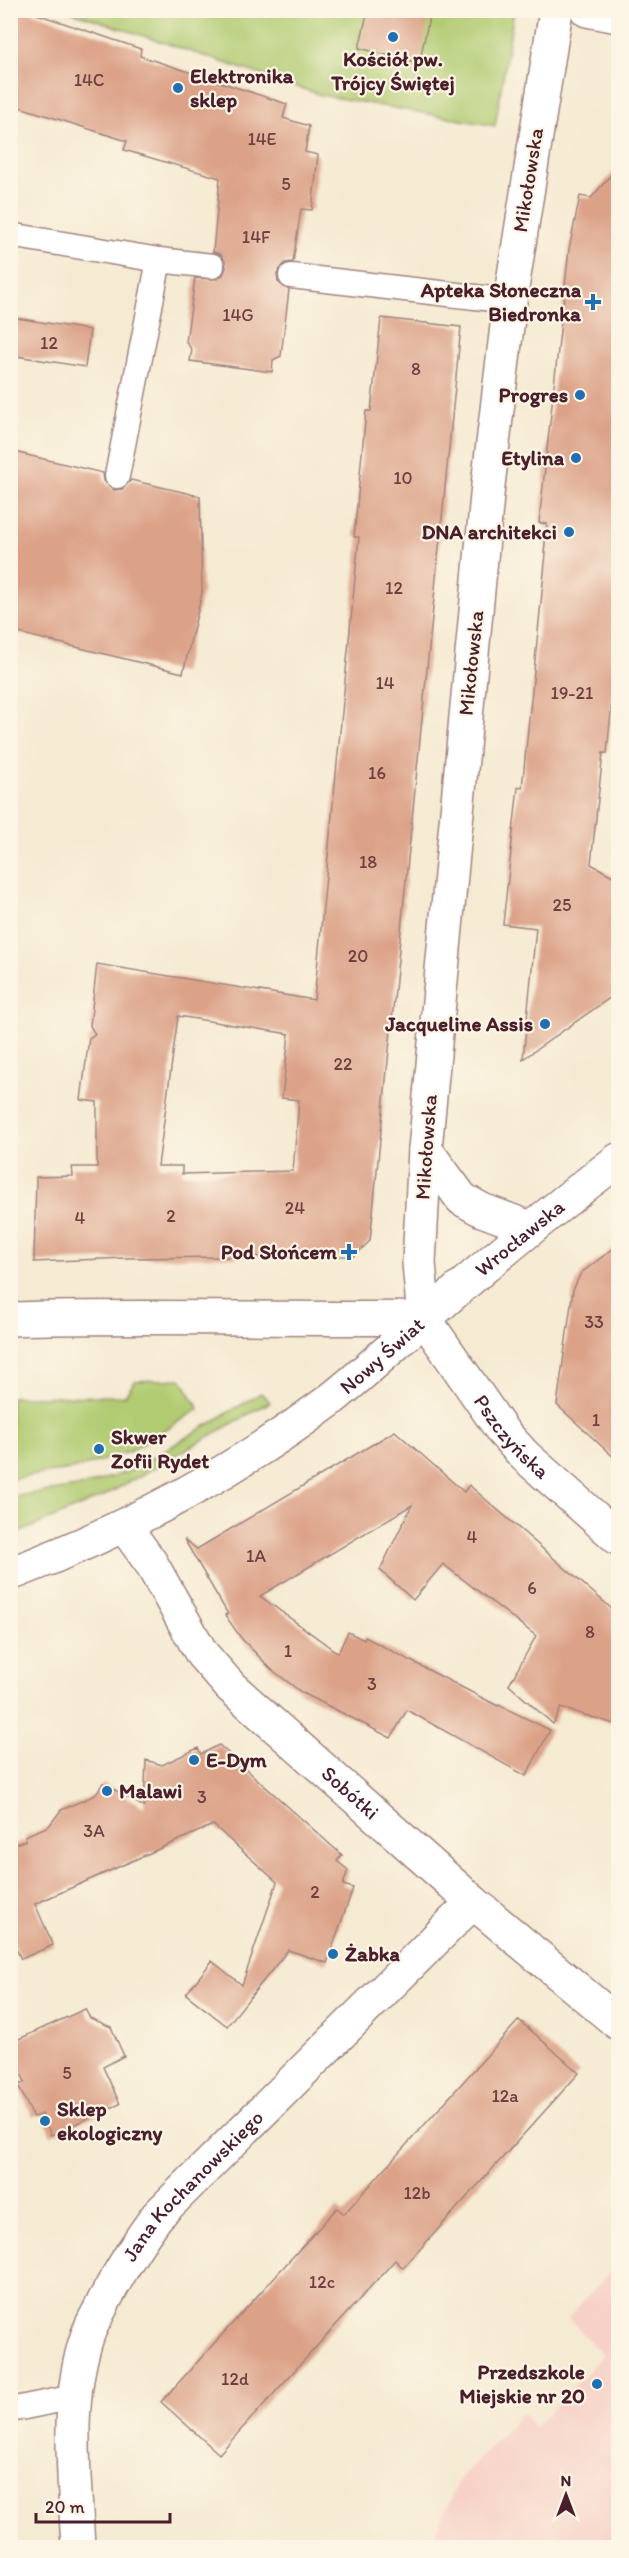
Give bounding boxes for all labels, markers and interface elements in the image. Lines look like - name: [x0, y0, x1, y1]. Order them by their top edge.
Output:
- marker: Kościół pw. Trójcy Świętej: [386, 30, 400, 44]
- place label: Kościół pw. Trójcy Świętej: [330, 46, 455, 96]
- place label: Elektronika sklep: [190, 63, 295, 113]
- house number: 14C: [74, 69, 104, 91]
- marker: Elektronika sklep: [171, 81, 185, 95]
- street label: Mikołowska: [507, 126, 548, 234]
- house number: 14E: [247, 128, 277, 150]
- house number: 5: [281, 173, 291, 195]
- house number: 14F: [242, 226, 271, 248]
- place label: Apteka Słoneczna Biedronka: [420, 277, 582, 326]
- marker: Apteka Słoneczna Biedronka: [586, 295, 600, 309]
- house number: 14G: [222, 304, 254, 326]
- house number: 12: [40, 332, 58, 354]
- house number: 8: [411, 358, 421, 380]
- place label: Progres: [499, 382, 568, 408]
- marker: Progres: [573, 388, 587, 402]
- place label: Etylina: [501, 445, 565, 471]
- marker: Etylina: [569, 451, 583, 465]
- house number: 10: [393, 467, 413, 489]
- place label: DNA architekci: [421, 519, 557, 544]
- marker: DNA architekci: [562, 525, 576, 539]
- house number: 12: [385, 577, 403, 599]
- street label: Mikołowska: [453, 609, 488, 717]
- house number: 14: [375, 672, 395, 694]
- house number: 19-21: [551, 682, 593, 704]
- house number: 16: [368, 762, 386, 784]
- house number: 18: [359, 851, 377, 873]
- house number: 25: [553, 894, 571, 916]
- house number: 20: [348, 945, 368, 967]
- place label: Jacqueline Assis: [384, 1011, 533, 1037]
- marker: Jacqueline Assis: [538, 1017, 552, 1031]
- house number: 22: [334, 1053, 353, 1075]
- street label: Mikołowska: [409, 1093, 442, 1201]
- street label: Wrocławska: [470, 1194, 569, 1282]
- house number: 24: [285, 1197, 305, 1219]
- house number: 2: [166, 1205, 176, 1227]
- house number: 4: [75, 1207, 86, 1229]
- place label: Pod Słońcem: [221, 1239, 337, 1264]
- marker: Pod Słońcem: [342, 1245, 356, 1259]
- street label: Nowy Świat: [335, 1311, 429, 1399]
- house number: 33: [584, 1311, 604, 1333]
- street label: Pszczyńska: [469, 1389, 555, 1484]
- house number: 1: [592, 1409, 600, 1431]
- place label: Skwer Zofii Rydet: [111, 1424, 209, 1474]
- marker: Skwer Zofii Rydet: [92, 1442, 106, 1456]
- house number: 4: [467, 1526, 478, 1548]
- house number: 1A: [246, 1545, 266, 1567]
- house number: 6: [527, 1577, 537, 1599]
- house number: 8: [585, 1621, 595, 1643]
- house number: 1: [284, 1640, 292, 1662]
- house number: 3: [367, 1673, 377, 1695]
- place label: E-Dym: [206, 1747, 268, 1773]
- marker: E-Dym: [187, 1753, 201, 1767]
- street label: Sobótki: [317, 1760, 384, 1825]
- place label: Malawi: [119, 1778, 182, 1803]
- marker: Malawi: [100, 1784, 114, 1798]
- house number: 3: [197, 1786, 207, 1808]
- house number: 3A: [83, 1820, 105, 1842]
- house number: 2: [310, 1881, 320, 1903]
- place label: Żabka: [345, 1941, 401, 1966]
- marker: Żabka: [326, 1947, 340, 1961]
- house number: 5: [62, 2062, 72, 2084]
- house number: 12a: [491, 2085, 519, 2107]
- place label: Sklep ekologiczny: [57, 2096, 163, 2146]
- street label: Jana Kochanowskiego: [117, 2105, 268, 2266]
- marker: Sklep ekologiczny: [38, 2114, 52, 2128]
- house number: 12b: [403, 2182, 431, 2204]
- house number: 12c: [309, 2271, 335, 2293]
- place label: Przedszkole Miejskie nr 20: [459, 2359, 585, 2409]
- house number: 12d: [221, 2368, 249, 2390]
- marker: Przedszkole Miejskie nr 20: [590, 2377, 604, 2391]
- north arrow: [536, 2465, 596, 2525]
- text: N: [561, 2471, 571, 2490]
- scale bar: [36, 2486, 170, 2524]
- text: 20 m: [45, 2496, 85, 2518]

